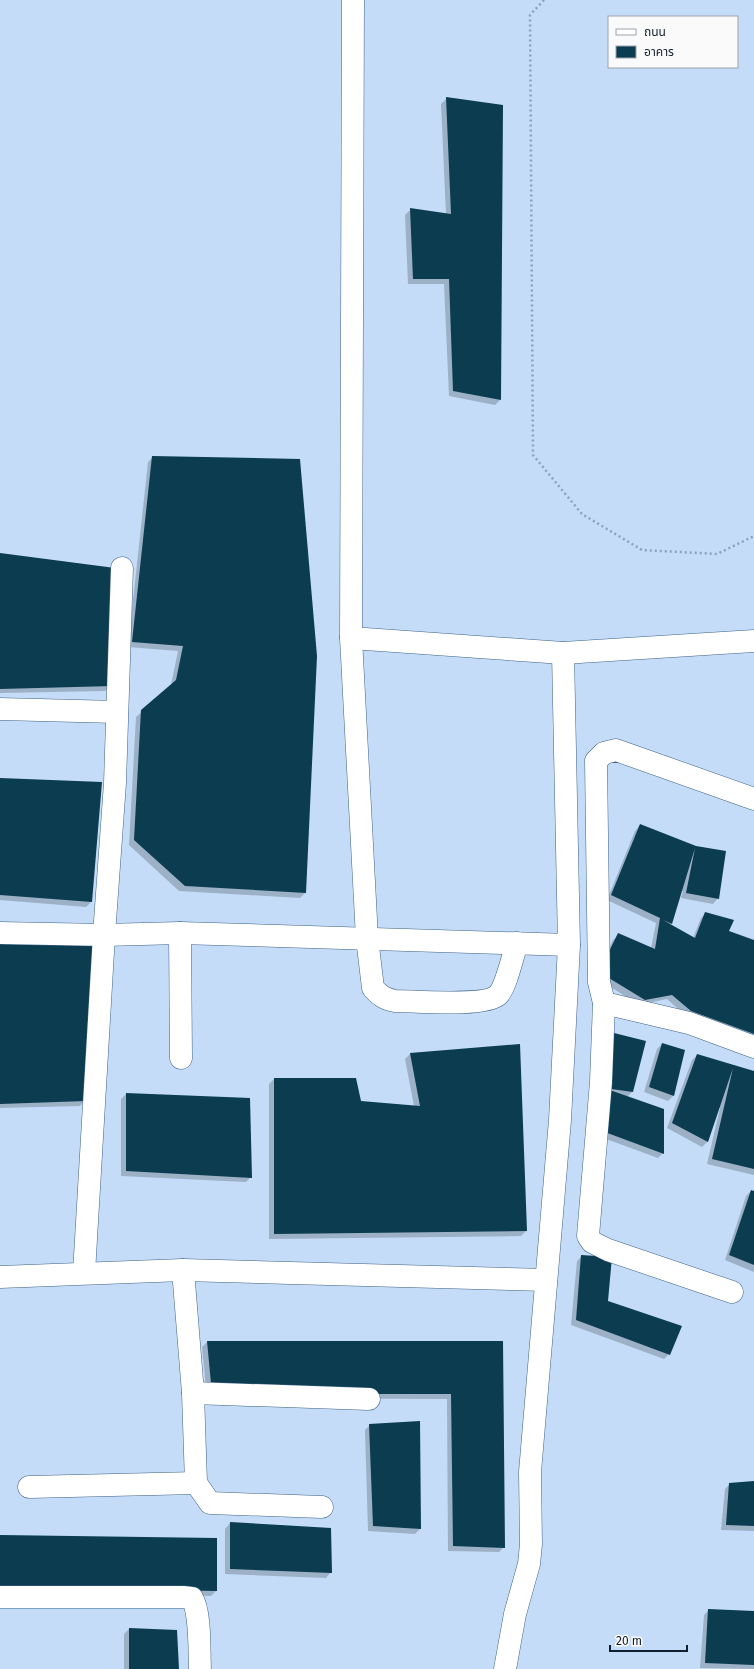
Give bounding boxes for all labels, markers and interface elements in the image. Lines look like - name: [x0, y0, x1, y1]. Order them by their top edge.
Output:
- legend: [608, 16, 738, 68]
- text: ถนน: [644, 25, 666, 39]
- text: อาคาร: [644, 45, 674, 59]
- scale bar: [610, 1627, 687, 1653]
- text: 20 m: [616, 1634, 642, 1648]

